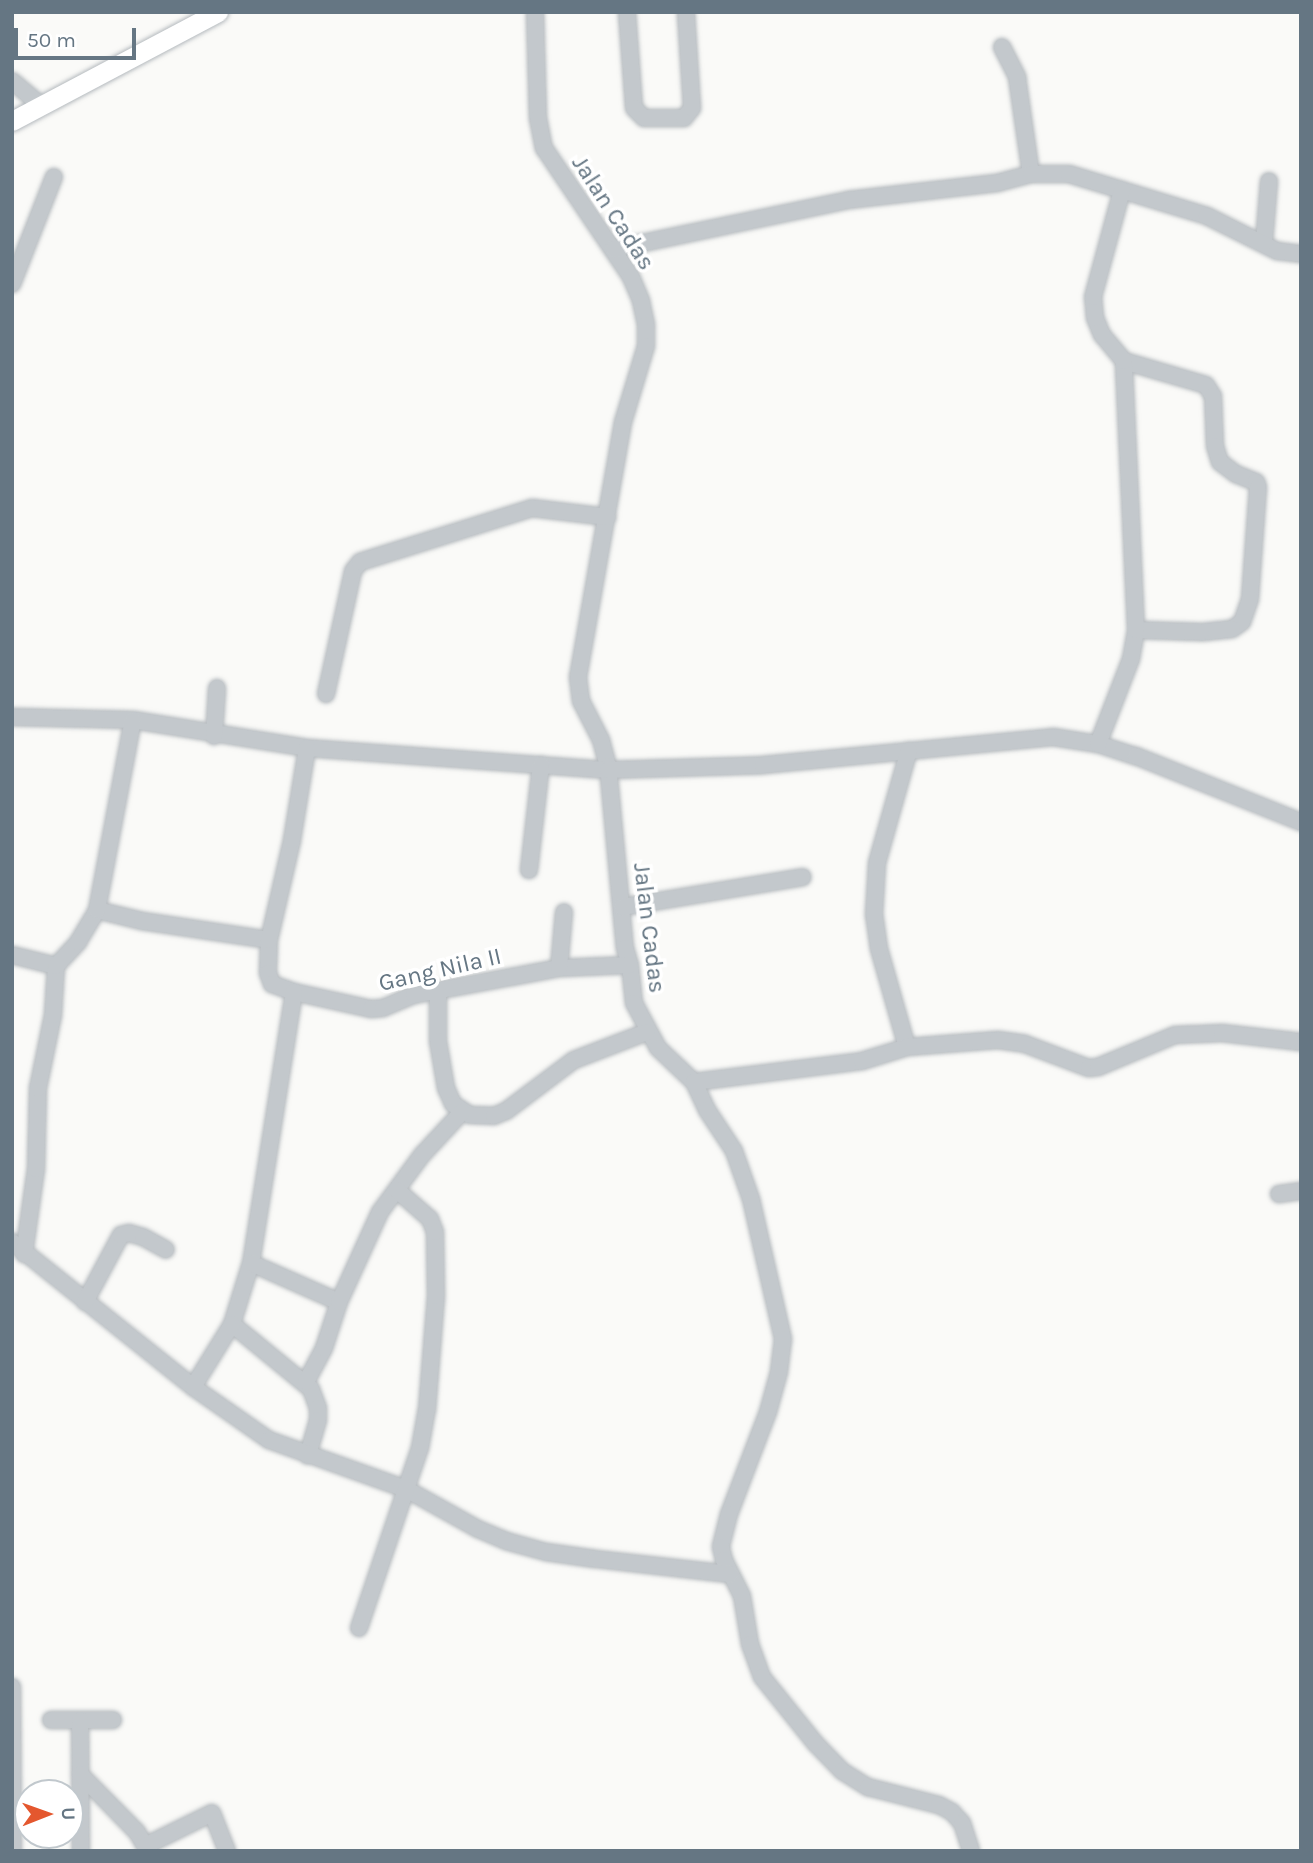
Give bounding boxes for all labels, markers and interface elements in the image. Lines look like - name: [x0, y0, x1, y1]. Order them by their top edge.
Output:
- scale bar: [18, 14, 140, 58]
- text: 50 m: [27, 28, 76, 52]
- street label: Jalan Cadas: [565, 150, 661, 276]
- street label: Jalan Cadas: [627, 861, 671, 995]
- street label: Gang Nila II: [376, 942, 504, 998]
- north arrow: [14, 1779, 84, 1849]
- text: U: [57, 1807, 79, 1820]

